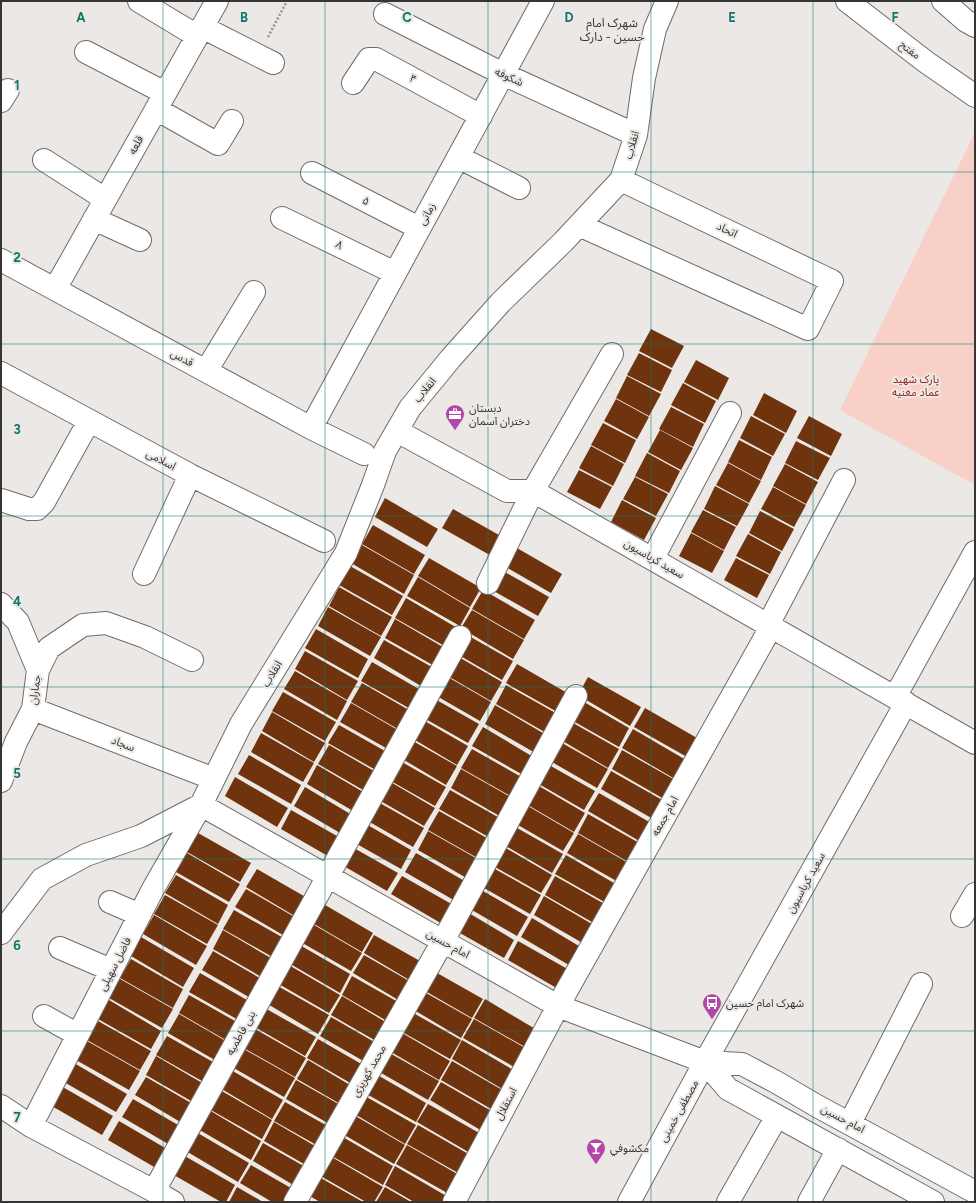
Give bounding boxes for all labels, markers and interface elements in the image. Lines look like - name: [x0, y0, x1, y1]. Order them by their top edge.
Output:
- text: A: [76, 10, 86, 25]
- text: B: [240, 10, 248, 25]
- text: C: [402, 10, 412, 25]
- text: D: [564, 10, 574, 25]
- text: E: [728, 10, 736, 25]
- text: F: [891, 10, 899, 25]
- district label: شهرک امام حسین - دارک: [580, 16, 644, 44]
- street label: مفتح: [897, 38, 923, 63]
- street label: شکوفه: [493, 65, 526, 89]
- street label: ۴: [407, 72, 419, 86]
- text: 1: [14, 78, 20, 93]
- street label: انقلاب: [622, 129, 642, 161]
- street label: قلعه: [126, 133, 146, 157]
- street label: ۵: [360, 194, 372, 208]
- street label: زمانی: [416, 201, 438, 227]
- street label: اتحاد: [715, 219, 739, 241]
- street label: ۸: [333, 238, 345, 253]
- text: 2: [13, 250, 21, 265]
- street label: قدس: [168, 346, 196, 370]
- park label: پارک شهید عماد مغنیه: [892, 373, 940, 399]
- street label: انقلاب: [411, 375, 439, 405]
- place label: دبستان دختران آسمان: [469, 402, 530, 428]
- office icon: دبستان دختران آسمان: [444, 403, 466, 431]
- text: 3: [13, 422, 21, 437]
- street label: اسلامی: [144, 447, 178, 473]
- street label: سعید کرباسیون: [622, 537, 687, 582]
- text: 4: [13, 594, 21, 609]
- street label: انقلاب: [259, 658, 285, 690]
- street label: جماران: [26, 674, 44, 706]
- street label: سجاد: [109, 734, 137, 755]
- text: 5: [13, 766, 21, 781]
- street label: امام جمعه: [649, 794, 682, 839]
- street label: سعید کرباسیون: [784, 850, 828, 916]
- street label: امام حسین: [424, 927, 472, 962]
- street label: فاضل سهیلی: [96, 935, 134, 993]
- text: 6: [13, 938, 21, 953]
- bus stop icon: شهرک امام حسین: [701, 992, 723, 1020]
- place label: شهرک امام حسین: [726, 997, 804, 1011]
- street label: بنی فاطمیه: [223, 1008, 259, 1058]
- street label: محمد کهریزی: [349, 1043, 389, 1099]
- street label: مصطفی خمینی: [657, 1077, 702, 1144]
- street label: استقلال: [492, 1085, 520, 1123]
- street label: امام حسین: [818, 1102, 867, 1137]
- text: 7: [13, 1110, 21, 1125]
- bar icon: مكشوفي: [585, 1137, 607, 1165]
- place label: مكشوفي: [610, 1142, 649, 1157]

